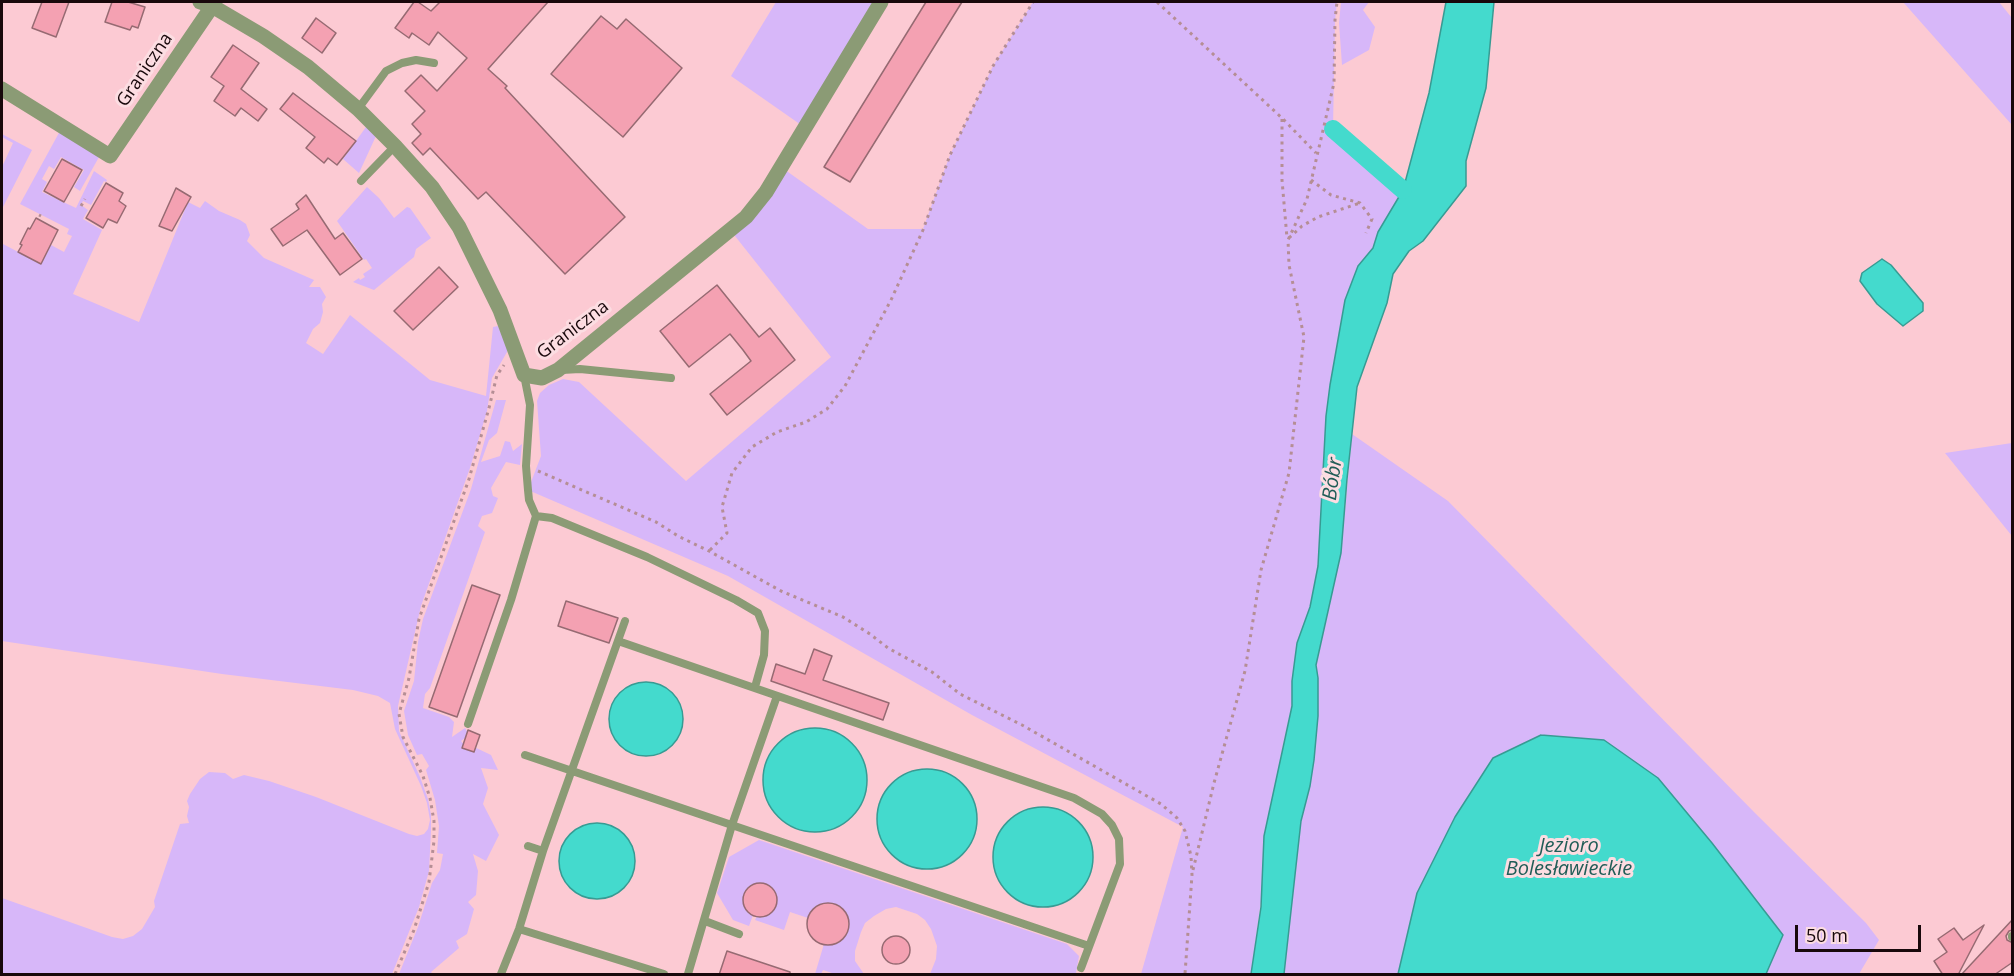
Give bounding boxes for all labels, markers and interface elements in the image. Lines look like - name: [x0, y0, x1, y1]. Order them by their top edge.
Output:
- street label: Graniczna: [113, 29, 177, 111]
- street label: Graniczna: [533, 296, 613, 364]
- water label: Bóbr: [1318, 456, 1348, 502]
- water label: Jezioro Bolesławieckie: [1506, 834, 1632, 881]
- scale bar: [1798, 913, 1924, 951]
- text: 50 m: [1806, 923, 1848, 947]

